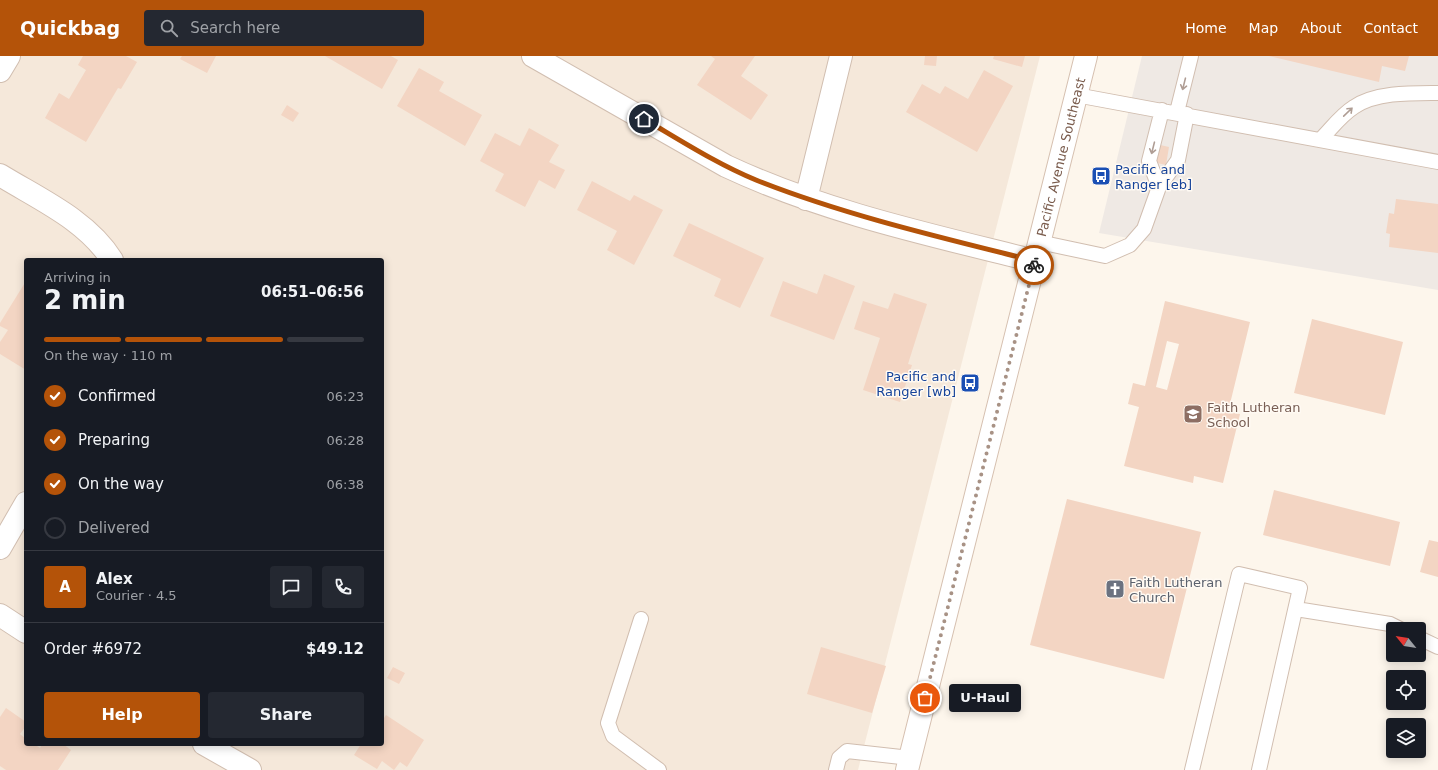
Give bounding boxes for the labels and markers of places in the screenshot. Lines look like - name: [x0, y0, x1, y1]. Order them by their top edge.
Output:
- pin: [627, 102, 661, 136]
- place label: Pacific and Ranger [eb]: [1115, 162, 1192, 192]
- bus stop icon: Pacific and Ranger [eb]: [1090, 165, 1112, 187]
- place label: Pacific and Ranger [wb]: [876, 369, 956, 399]
- bus stop icon: Pacific and Ranger [wb]: [959, 372, 981, 394]
- place label: Faith Lutheran School: [1207, 400, 1300, 430]
- school or university icon: Faith Lutheran School: [1182, 403, 1204, 425]
- place label: Faith Lutheran Church: [1129, 575, 1222, 605]
- church icon: Faith Lutheran Church: [1104, 578, 1126, 600]
- pin: [908, 681, 942, 715]
- callout: U-Haul: [949, 684, 1021, 712]

